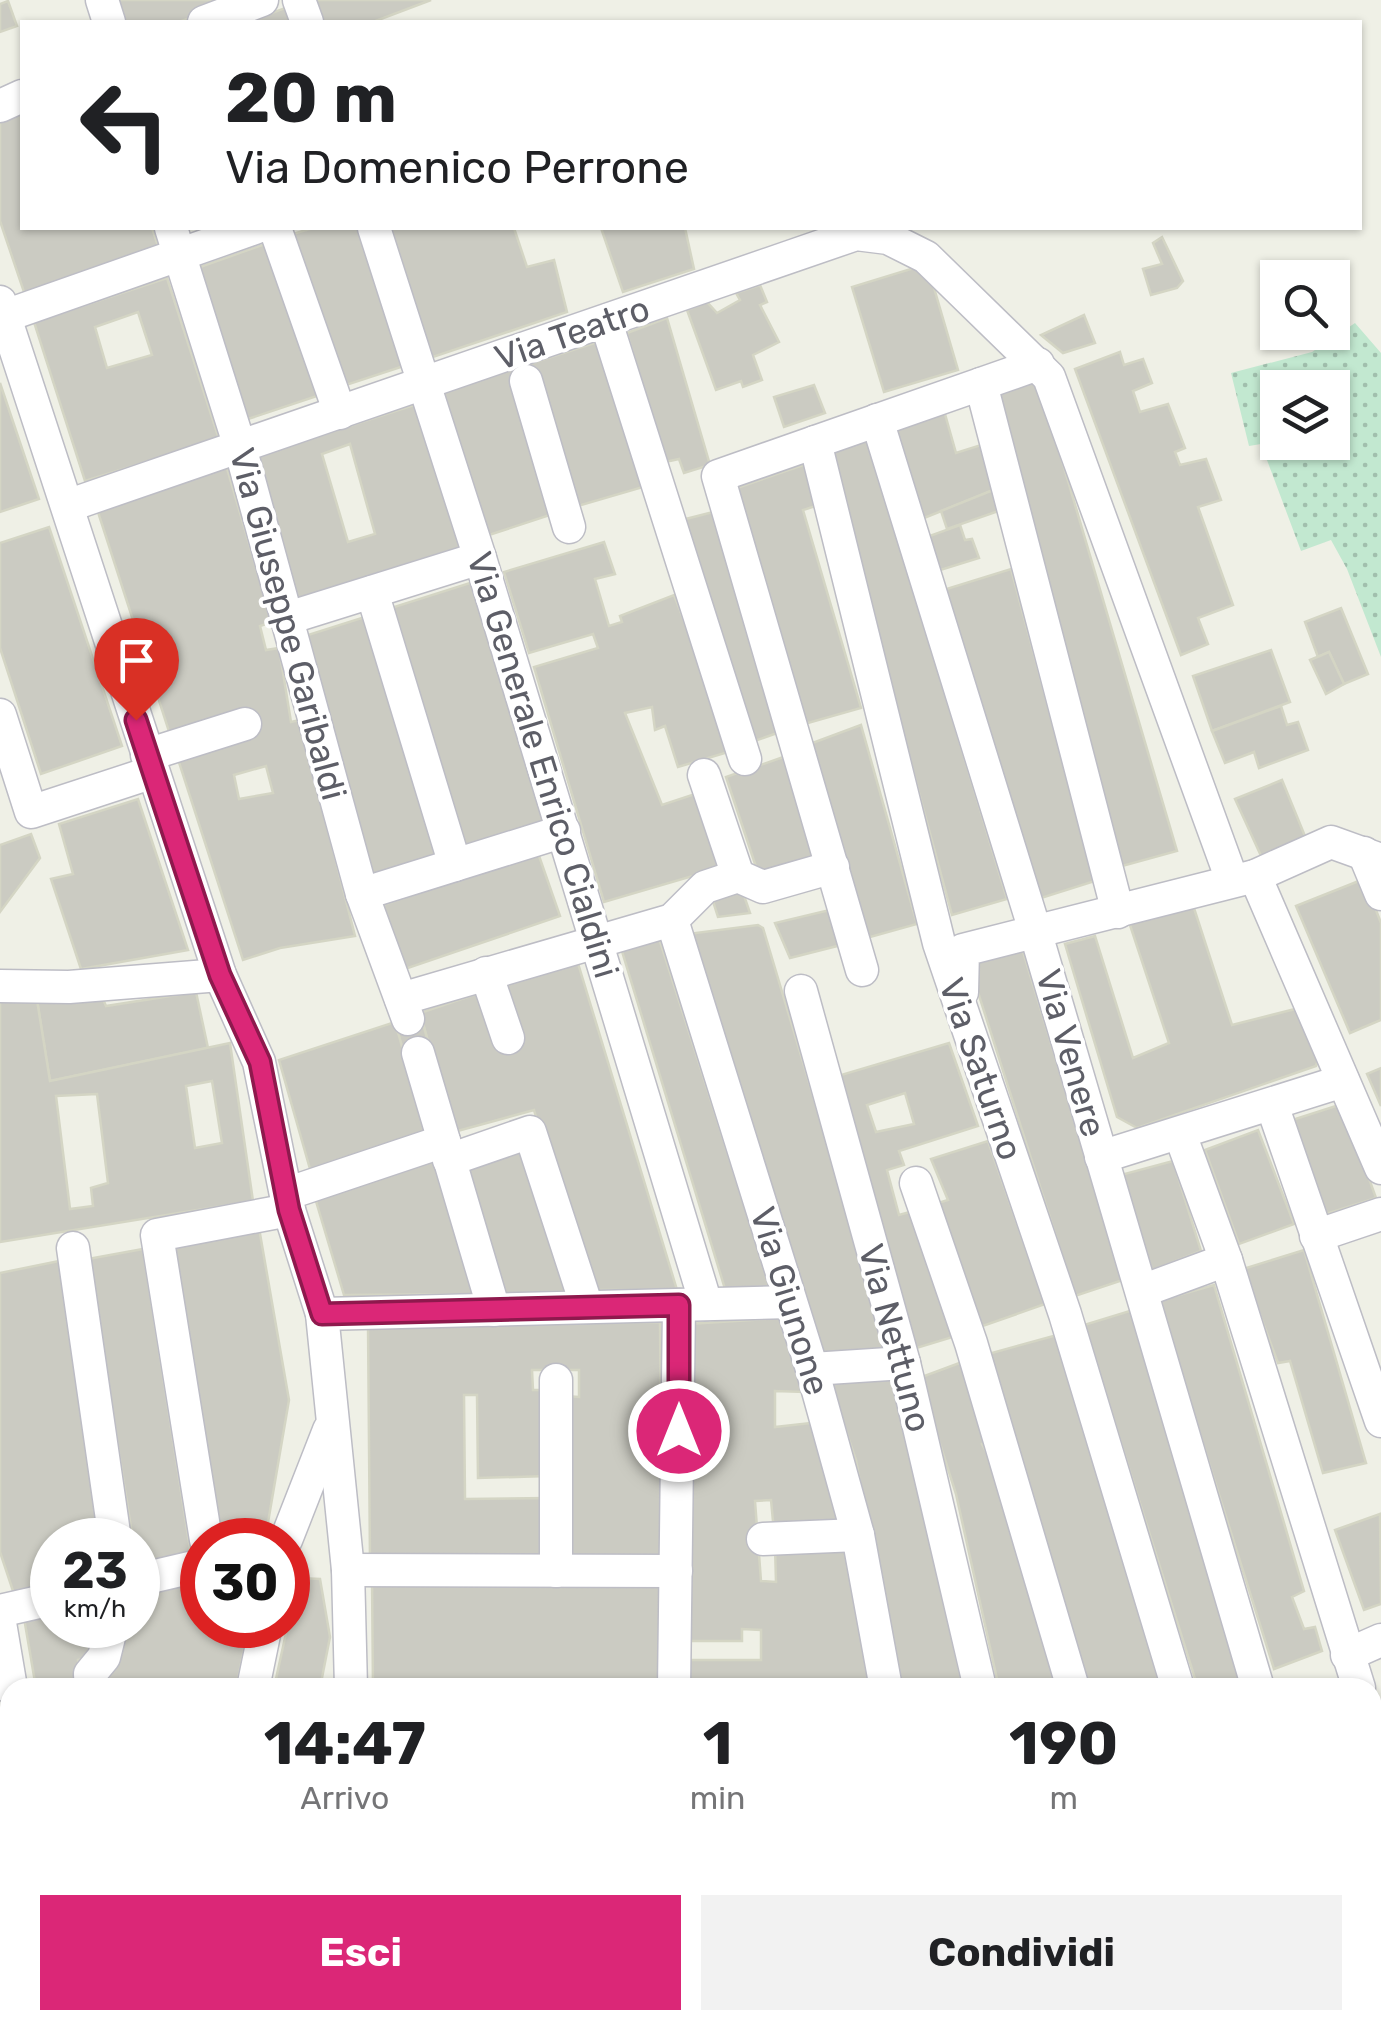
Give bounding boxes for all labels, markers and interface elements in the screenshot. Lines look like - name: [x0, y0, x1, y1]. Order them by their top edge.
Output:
- text: 20 m: [225, 57, 397, 140]
- icon: left: [60, 60, 190, 190]
- text: Via Domenico Perrone: [225, 141, 689, 194]
- map controls: [1260, 260, 1350, 460]
- button: search: [1260, 260, 1350, 350]
- street label: Via Teatro: [489, 287, 655, 379]
- button: layers: [1260, 370, 1350, 460]
- street label: Via Giuseppe Garibaldi: [221, 443, 355, 805]
- street label: Via Generale Enrico Cialdini: [458, 547, 628, 983]
- pin: [94, 618, 179, 721]
- icon: arrive: [109, 633, 164, 688]
- street label: Via Venere: [1027, 964, 1115, 1142]
- street label: Via Saturno: [930, 973, 1032, 1165]
- street label: Via Giunone: [741, 1202, 839, 1400]
- street label: Via Nettuno: [850, 1239, 940, 1437]
- position arrow: [627, 1379, 731, 1483]
- speed limit sign: 30: [180, 1518, 310, 1648]
- text: 23: [62, 1541, 128, 1601]
- text: km/h: [64, 1594, 126, 1623]
- text: 14:47: [264, 1708, 426, 1779]
- text: 1: [703, 1708, 732, 1779]
- text: 190: [1009, 1708, 1118, 1779]
- text: Arrivo: [300, 1779, 389, 1817]
- text: min: [690, 1779, 745, 1817]
- text: m: [1049, 1779, 1078, 1817]
- button: Esci: [40, 1895, 681, 2010]
- button: Condividi: [701, 1895, 1342, 2010]

